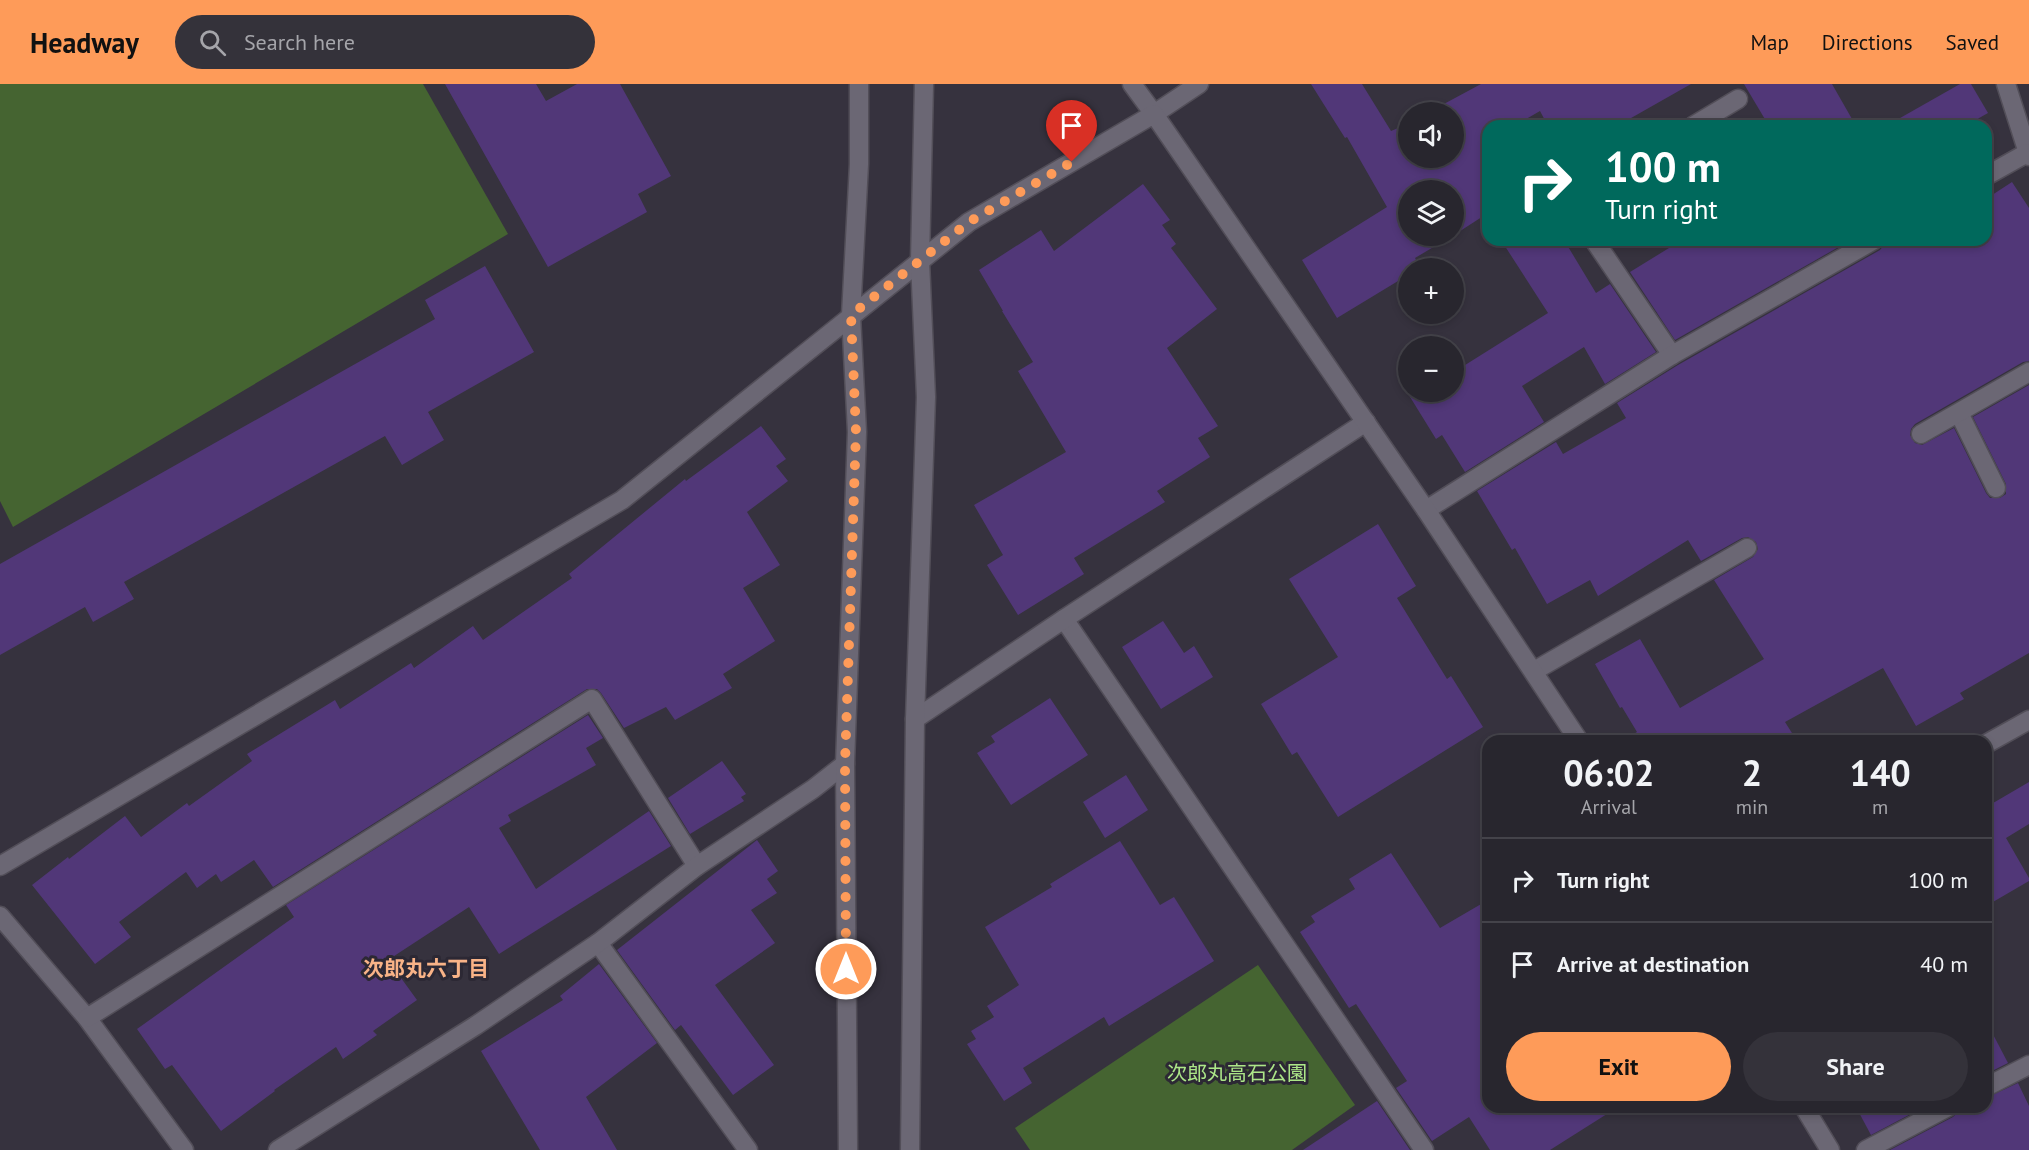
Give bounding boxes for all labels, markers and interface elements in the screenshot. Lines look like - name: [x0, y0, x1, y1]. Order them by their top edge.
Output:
- search box: [175, 15, 595, 69]
- text: Headway: [30, 24, 139, 61]
- icon: search: [196, 26, 229, 59]
- text: Search here: [244, 28, 355, 56]
- text: Map: [1750, 29, 1789, 56]
- text: Directions: [1822, 29, 1913, 56]
- text: Saved: [1946, 29, 1999, 56]
- pin: [1046, 100, 1097, 162]
- map controls: [1398, 102, 1464, 402]
- button: sound: [1398, 102, 1464, 168]
- icon: arrive: [1055, 109, 1088, 142]
- text: 100 m: [1605, 139, 1721, 194]
- icon: right: [1506, 144, 1584, 222]
- button: layers: [1398, 180, 1464, 246]
- text: Turn right: [1605, 192, 1718, 226]
- button: +: [1398, 258, 1464, 324]
- button: −: [1398, 336, 1464, 402]
- text: 06:02: [1563, 749, 1655, 796]
- text: 2: [1742, 749, 1762, 796]
- text: 140: [1850, 749, 1911, 796]
- text: Arrival: [1581, 794, 1637, 820]
- text: min: [1736, 794, 1768, 820]
- text: m: [1872, 794, 1888, 820]
- icon: right: [1506, 864, 1539, 897]
- text: Turn right: [1557, 866, 1649, 894]
- text: 100 m: [1908, 866, 1968, 894]
- position arrow: [814, 937, 878, 1001]
- icon: arrive: [1506, 948, 1539, 981]
- text: Arrive at destination: [1557, 950, 1749, 978]
- text: 40 m: [1920, 950, 1968, 978]
- district label: 次郎丸六丁目: [363, 955, 489, 982]
- button: Exit: [1506, 1032, 1731, 1101]
- button: Share: [1743, 1032, 1968, 1101]
- park label: 次郎丸高石公園: [1167, 1060, 1307, 1086]

